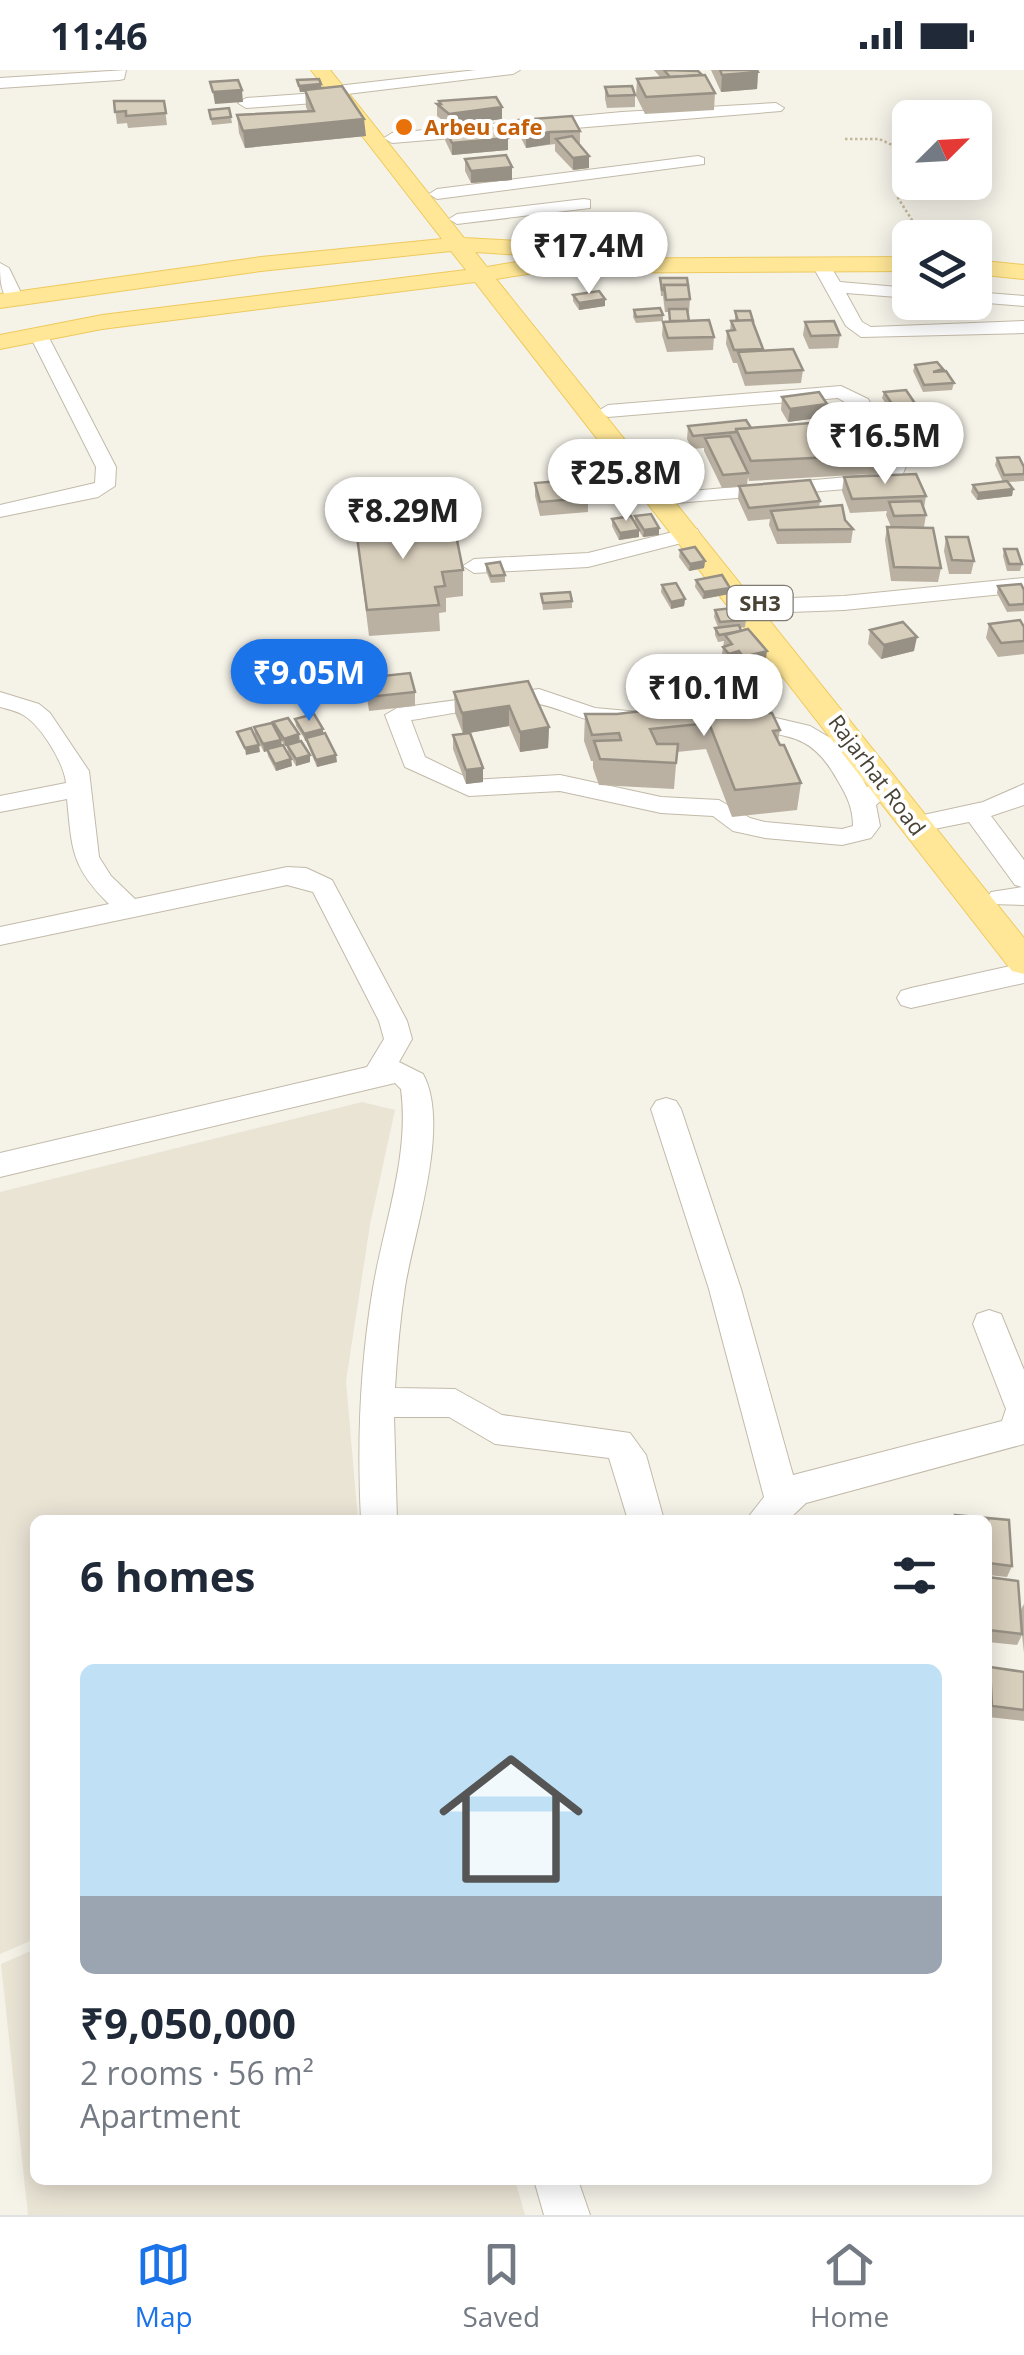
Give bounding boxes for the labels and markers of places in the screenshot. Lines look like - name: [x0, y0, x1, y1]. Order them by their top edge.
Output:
- place label: Arbeu cafe: [424, 111, 542, 141]
- marker: Arbeu cafe: [393, 116, 415, 138]
- pin: ₹17.4M: [508, 212, 670, 297]
- pin: ₹16.5M: [804, 402, 966, 487]
- pin: ₹25.8M: [545, 439, 707, 524]
- pin: ₹8.29M: [322, 477, 484, 562]
- pin: ₹9.05M: [228, 639, 390, 724]
- pin: ₹10.1M: [623, 654, 785, 739]

